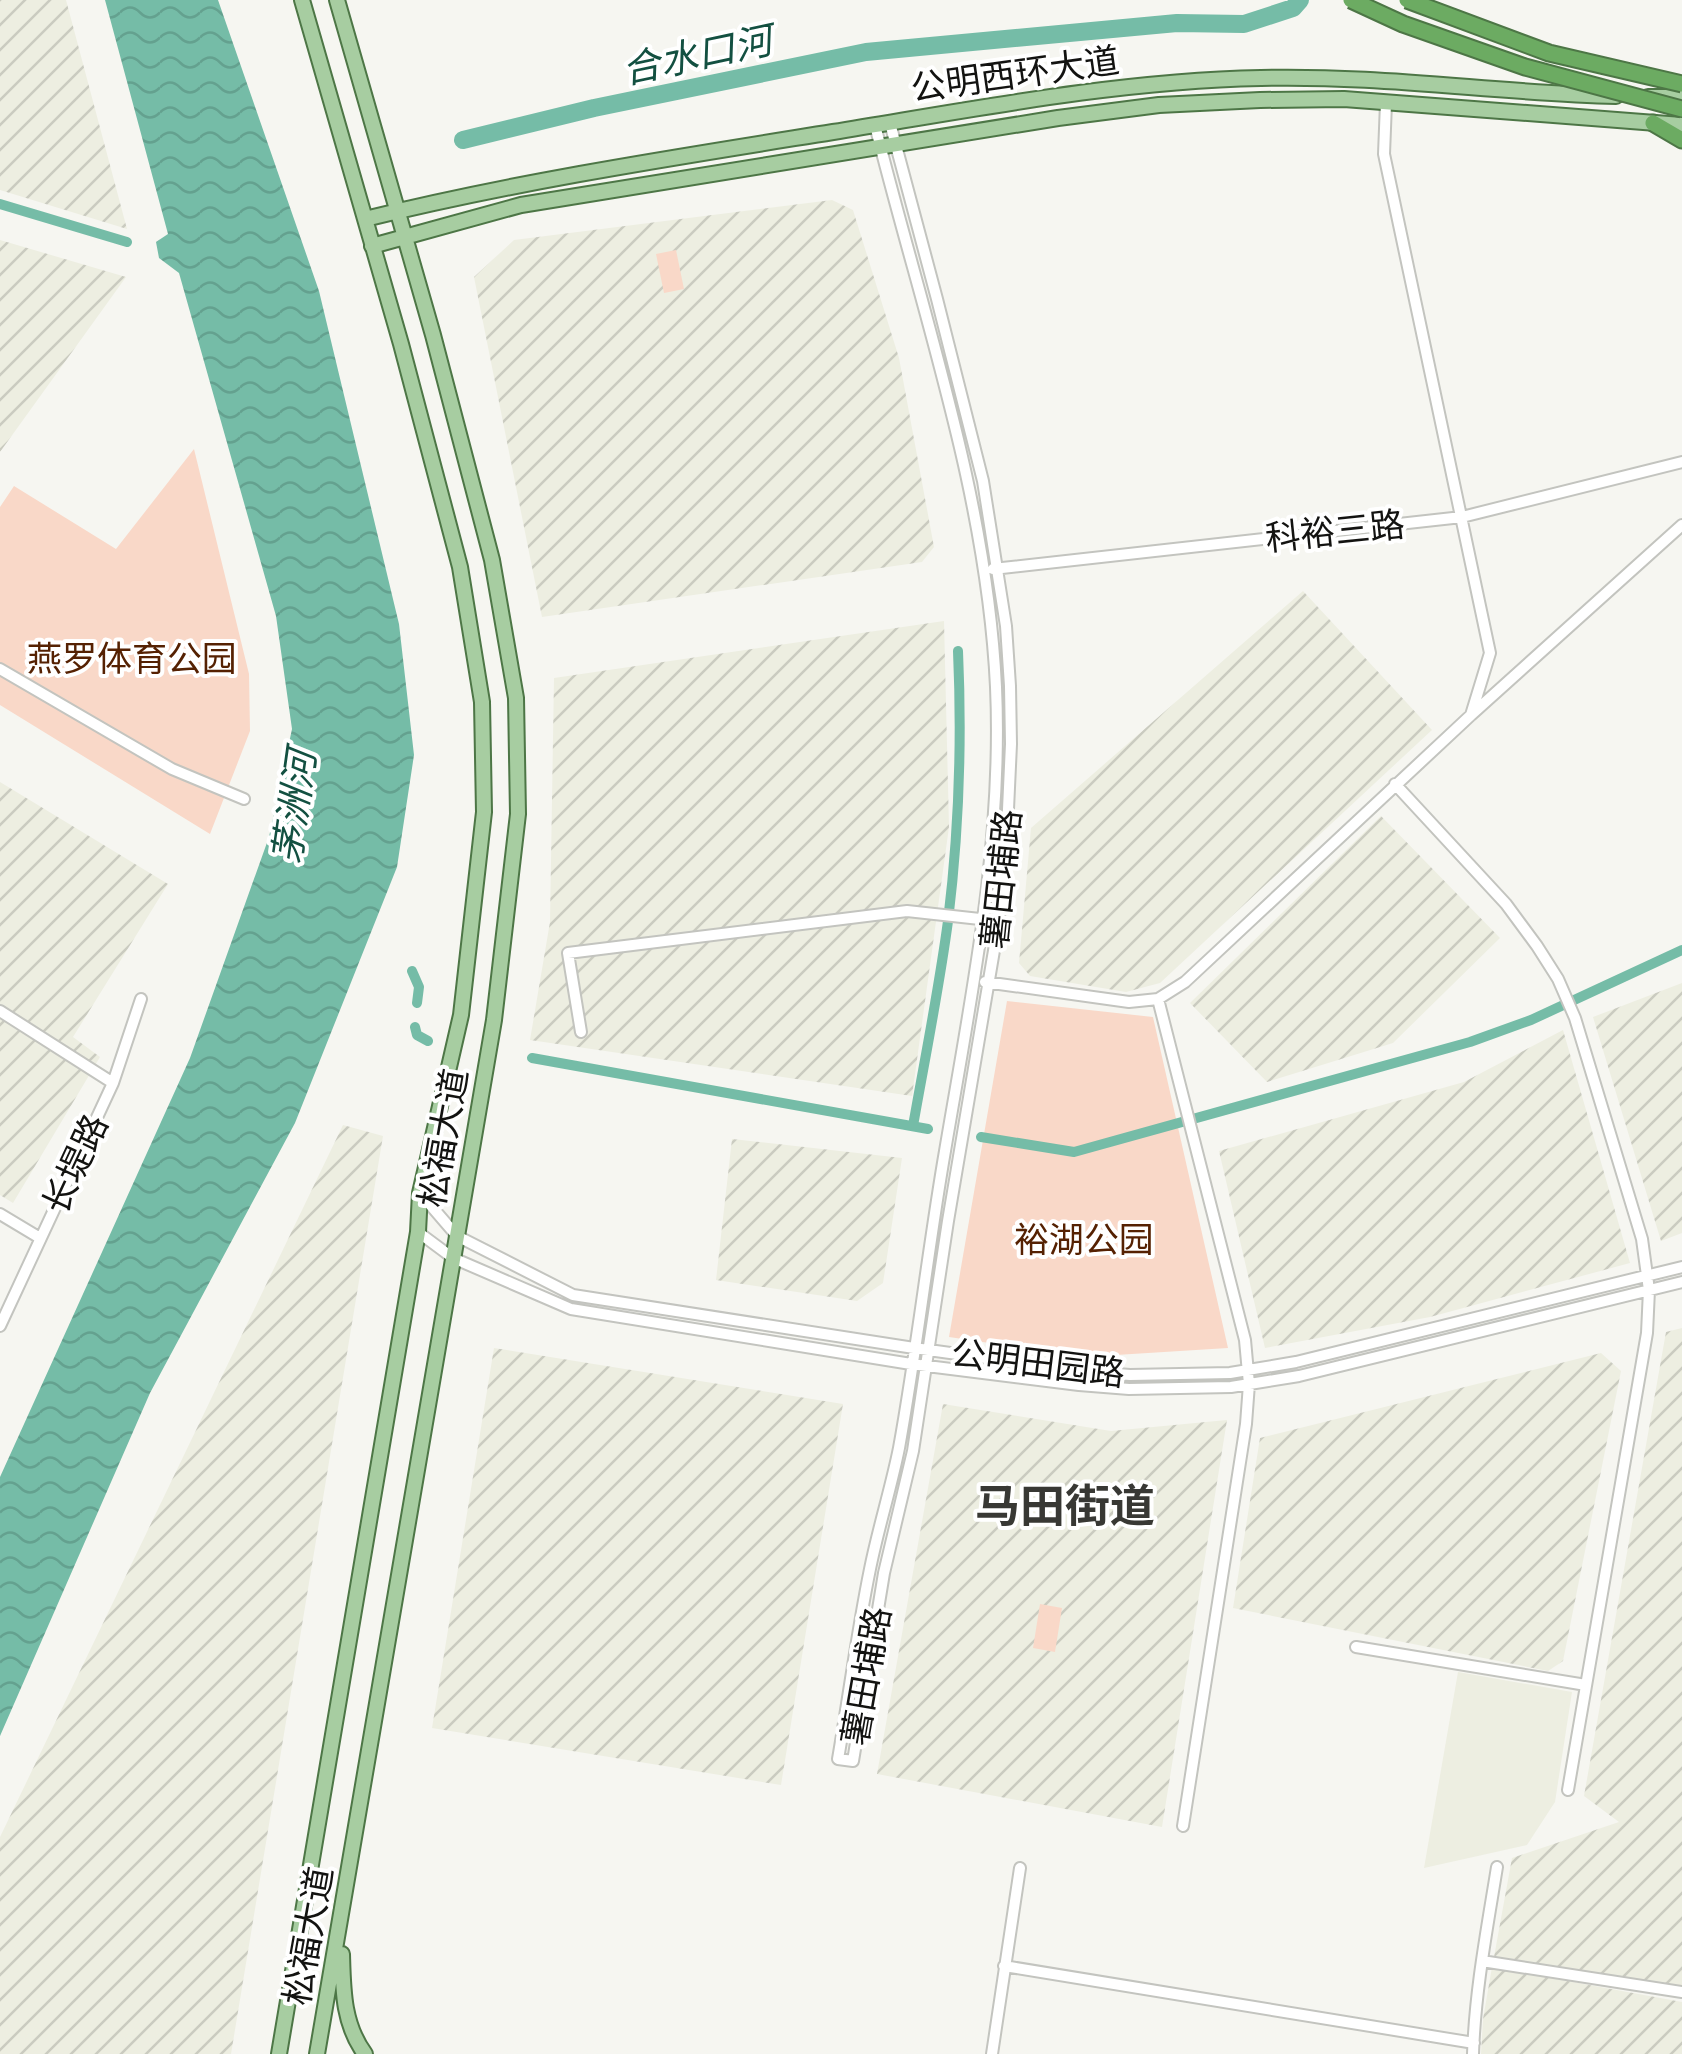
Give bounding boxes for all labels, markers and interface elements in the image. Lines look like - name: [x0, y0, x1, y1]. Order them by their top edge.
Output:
- water label: 合水口河: [617, 13, 783, 96]
- street label: 公明西环大道: [908, 36, 1122, 112]
- street label: 科裕三路: [1263, 500, 1407, 562]
- park label: 燕罗体育公园: [27, 635, 237, 682]
- water label: 茅洲河: [261, 740, 328, 867]
- street label: 薯田埔路: [970, 807, 1032, 951]
- street label: 松福大道: [408, 1065, 478, 1211]
- street label: 长堤路: [32, 1106, 118, 1222]
- park label: 裕湖公园: [1014, 1216, 1154, 1263]
- street label: 公明田园路: [948, 1329, 1128, 1397]
- district label: 马田街道: [975, 1475, 1155, 1536]
- street label: 薯田埔路: [831, 1603, 901, 1749]
- street label: 松福大道: [273, 1863, 343, 2009]

